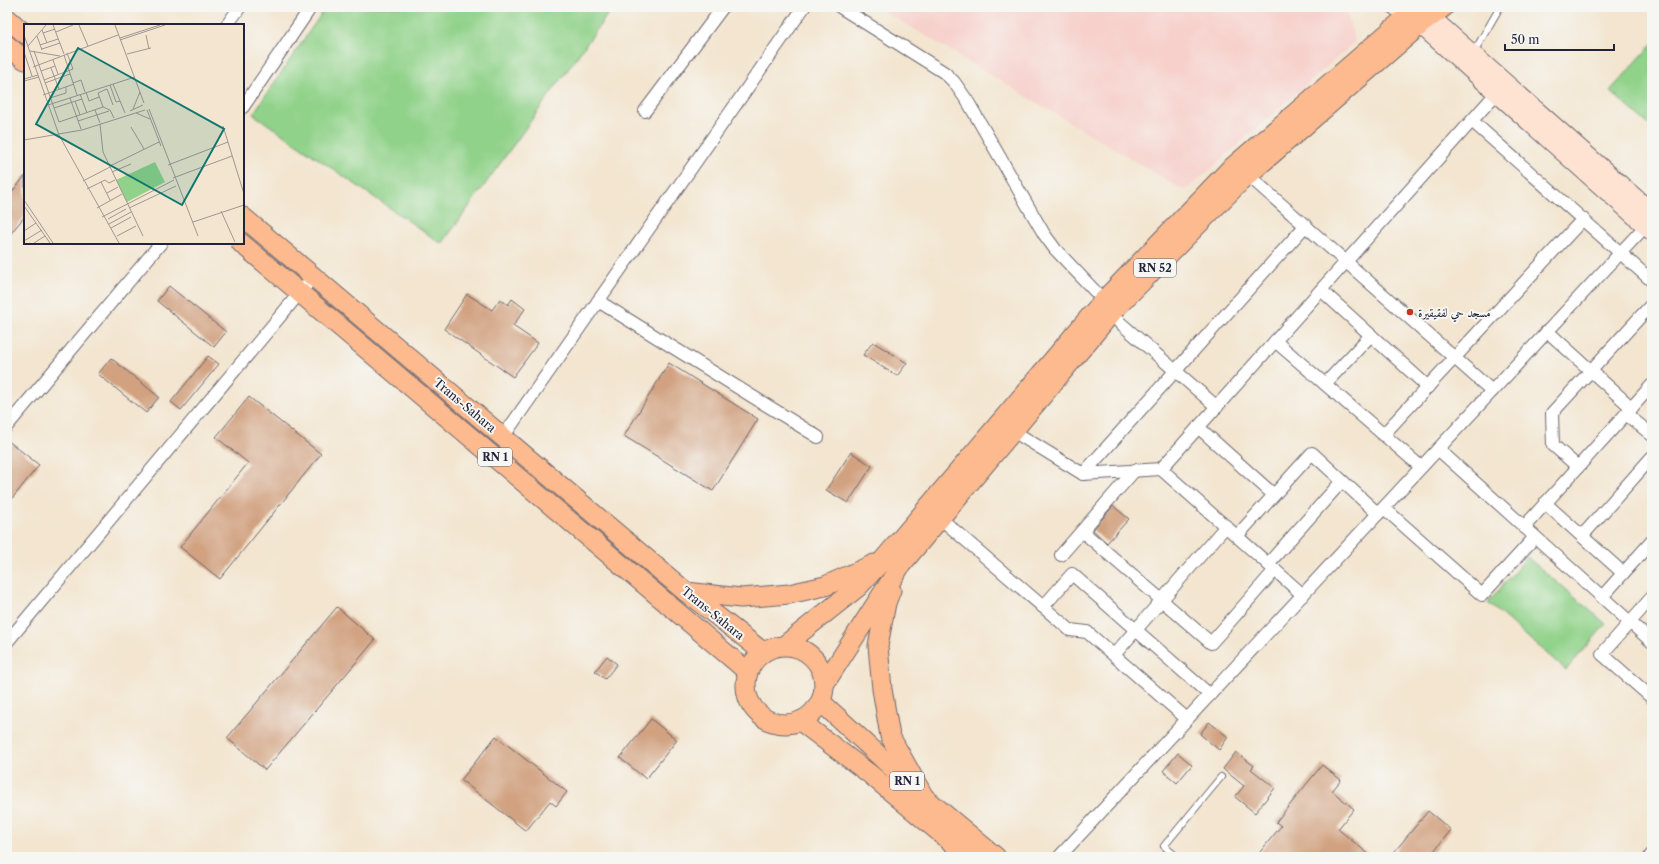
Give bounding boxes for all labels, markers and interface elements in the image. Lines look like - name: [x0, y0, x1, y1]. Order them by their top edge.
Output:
- inset map: [24, 24, 244, 244]
- scale bar: [1505, 26, 1614, 52]
- text: 50 m: [1511, 32, 1540, 47]
- road number: RN 52: [1134, 259, 1176, 277]
- place label: مسجد حي لفقيقيرة: [1418, 305, 1491, 323]
- marker: مسجد حي لفقيقيرة: [1405, 307, 1415, 317]
- street label: Trans-Sahara: [431, 375, 500, 436]
- road number: RN 1: [478, 448, 512, 466]
- street label: Trans-Sahara: [679, 583, 748, 643]
- road number: RN 1: [890, 772, 924, 790]

